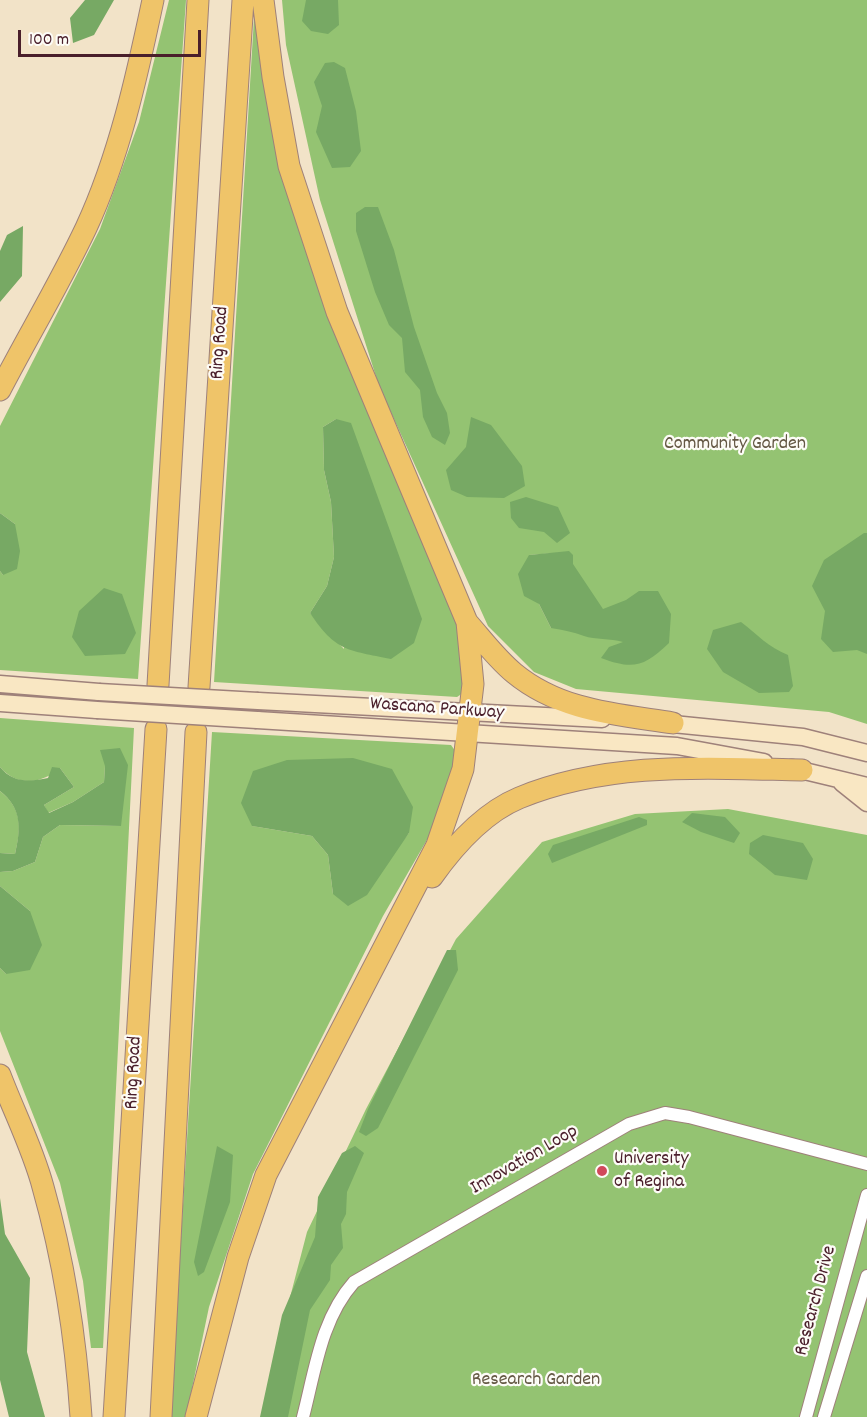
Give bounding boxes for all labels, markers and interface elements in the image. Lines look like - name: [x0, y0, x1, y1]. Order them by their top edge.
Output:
- scale bar: [21, 18, 204, 56]
- text: 100 m: [29, 28, 69, 53]
- street label: Ring Road: [206, 306, 236, 380]
- park label: Community Garden: [664, 433, 806, 457]
- street label: Wascana Parkway: [369, 693, 505, 727]
- street label: Ring Road: [121, 1036, 149, 1110]
- street label: Innovation Loop: [467, 1121, 583, 1201]
- place label: University of Regina: [614, 1148, 689, 1195]
- marker: University of Regina: [595, 1164, 609, 1178]
- street label: Research Drive: [791, 1243, 843, 1359]
- park label: Research Garden: [472, 1369, 600, 1393]

